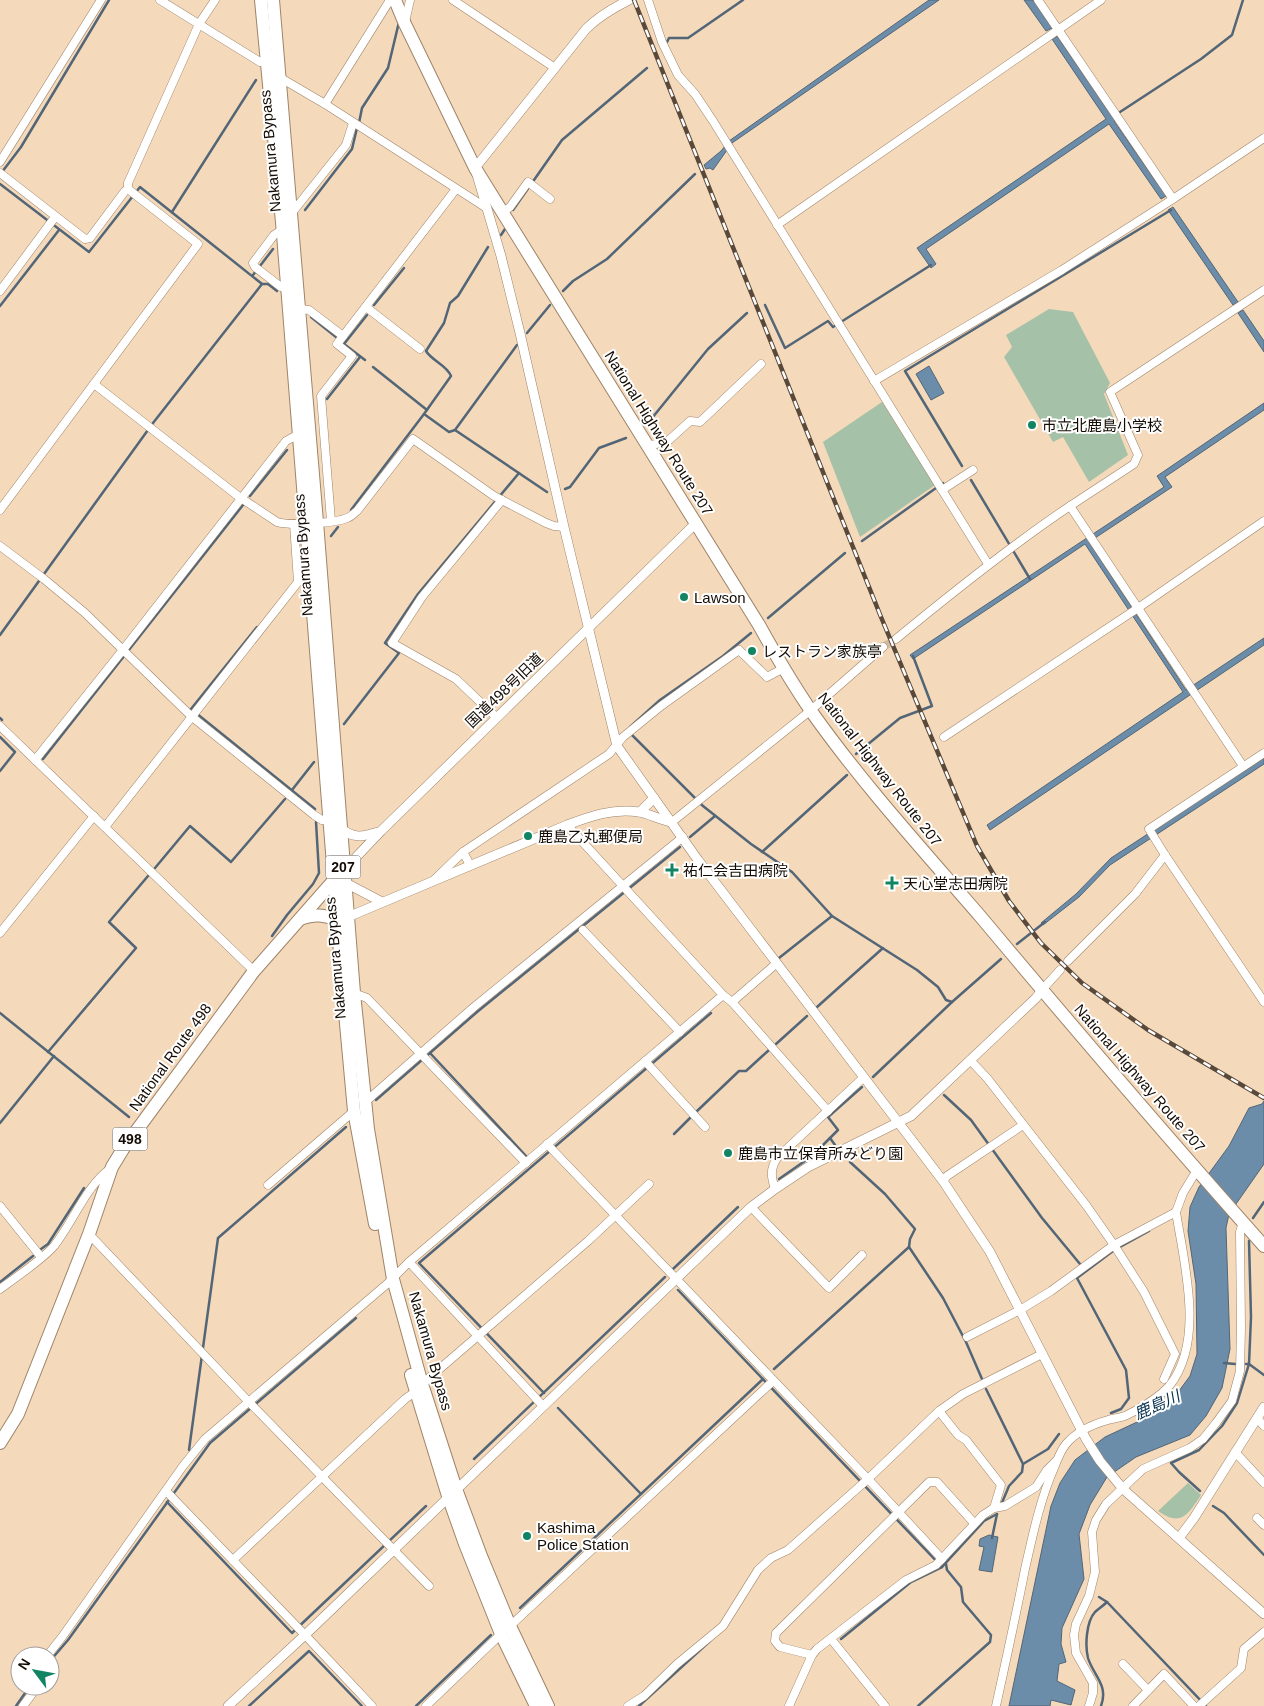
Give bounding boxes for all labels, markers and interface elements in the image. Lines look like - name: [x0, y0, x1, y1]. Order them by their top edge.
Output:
- street label: Nakamura Bypass: [256, 89, 284, 213]
- street label: National Highway Route 207: [601, 348, 717, 518]
- place label: 市立北鹿島小学校: [1042, 417, 1162, 434]
- marker: 市立北鹿島小学校: [1026, 419, 1038, 431]
- street label: Nakamura Bypass: [290, 493, 316, 617]
- place label: Lawson: [694, 589, 746, 606]
- marker: Lawson: [678, 591, 690, 603]
- place label: レストラン家族亭: [762, 643, 882, 660]
- marker: レストラン家族亭: [746, 645, 758, 657]
- street label: 国道498号旧道: [462, 649, 546, 731]
- street label: National Highway Route 207: [815, 689, 945, 849]
- place label: 鹿島乙丸郵便局: [538, 828, 643, 845]
- marker: 鹿島乙丸郵便局: [522, 830, 534, 842]
- road number: 207: [326, 856, 360, 879]
- place label: 祐仁会吉田病院: [683, 862, 788, 879]
- marker: 祐仁会吉田病院: [665, 863, 679, 877]
- place label: 天心堂志田病院: [903, 875, 1008, 892]
- marker: 天心堂志田病院: [885, 876, 899, 890]
- street label: Nakamura Bypass: [321, 896, 349, 1020]
- street label: National Route 498: [125, 1000, 215, 1114]
- street label: National Highway Route 207: [1071, 1001, 1209, 1155]
- road number: 498: [112, 1128, 148, 1150]
- place label: 鹿島市立保育所みどり園: [738, 1145, 903, 1162]
- marker: 鹿島市立保育所みどり園: [722, 1147, 734, 1159]
- street label: Nakamura Bypass: [406, 1290, 456, 1412]
- water label: 鹿島川: [1132, 1387, 1184, 1423]
- place label: Kashima Police Station: [537, 1519, 629, 1553]
- marker: Kashima Police Station: [521, 1530, 533, 1542]
- north arrow: [10, 1646, 60, 1696]
- text: N: [15, 1656, 33, 1673]

